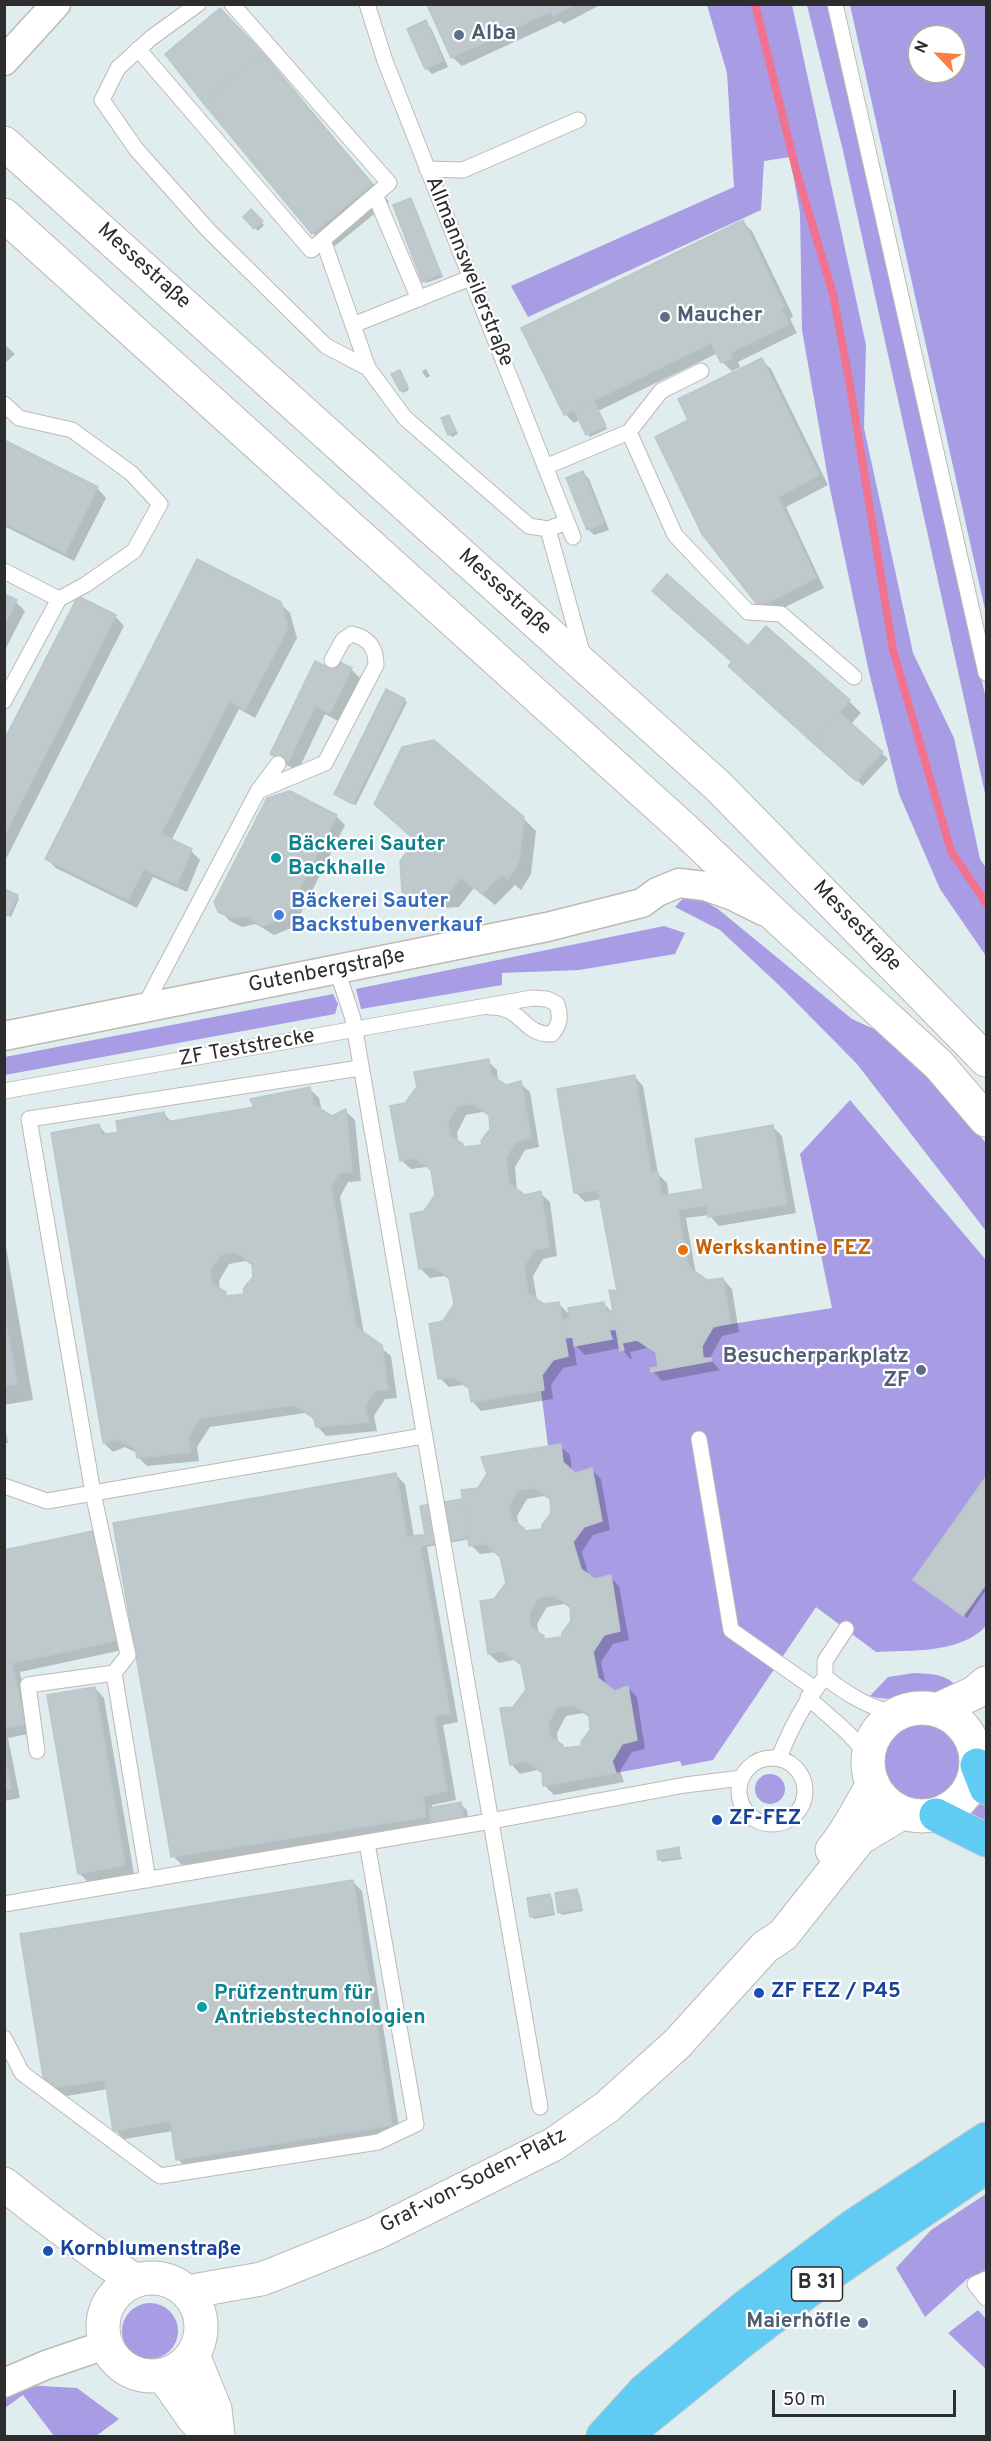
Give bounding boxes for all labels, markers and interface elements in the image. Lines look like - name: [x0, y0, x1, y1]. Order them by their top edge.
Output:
- place label: Alba: [471, 22, 516, 48]
- north arrow: [907, 24, 967, 84]
- marker: Alba: [452, 28, 466, 42]
- text: N: [911, 38, 934, 57]
- street label: Allmannsweilerstraße: [418, 173, 518, 371]
- street label: Messestraße: [91, 218, 195, 316]
- place label: Maucher: [677, 304, 762, 330]
- marker: Maucher: [658, 310, 672, 324]
- street label: Messestraße: [452, 544, 556, 642]
- place label: Bäckerei Sauter Backhalle: [288, 833, 445, 883]
- marker: Bäckerei Sauter Backhalle: [269, 851, 283, 865]
- street label: Messestraße: [806, 876, 906, 978]
- place label: Bäckerei Sauter Backstubenverkauf: [291, 890, 482, 940]
- marker: Bäckerei Sauter Backstubenverkauf: [272, 908, 286, 922]
- street label: Gutenbergstraße: [247, 944, 407, 1000]
- street label: ZF Teststrecke: [177, 1025, 317, 1073]
- place label: Werkskantine FEZ: [695, 1237, 871, 1263]
- marker: Werkskantine FEZ: [676, 1243, 690, 1257]
- place label: Besucherparkplatz ZF: [723, 1345, 909, 1395]
- marker: Besucherparkplatz ZF: [914, 1363, 928, 1377]
- place label: ZF-FEZ: [729, 1807, 801, 1833]
- marker: ZF-FEZ: [710, 1813, 724, 1827]
- place label: ZF FEZ / P45: [771, 1980, 901, 2006]
- place label: Prüfzentrum für Antriebstechnologien: [214, 1982, 426, 2032]
- marker: ZF FEZ / P45: [752, 1986, 766, 2000]
- marker: Prüfzentrum für Antriebstechnologien: [195, 2000, 209, 2014]
- street label: Graf-von-Soden-Platz: [376, 2124, 572, 2240]
- place label: Kornblumenstraße: [60, 2238, 241, 2264]
- marker: Kornblumenstraße: [41, 2244, 55, 2258]
- road number: B 31: [792, 2267, 842, 2301]
- place label: Maierhöfle: [746, 2310, 851, 2336]
- marker: Maierhöfle: [856, 2316, 870, 2330]
- scale bar: [775, 2378, 960, 2416]
- text: 50 m: [783, 2389, 825, 2412]

